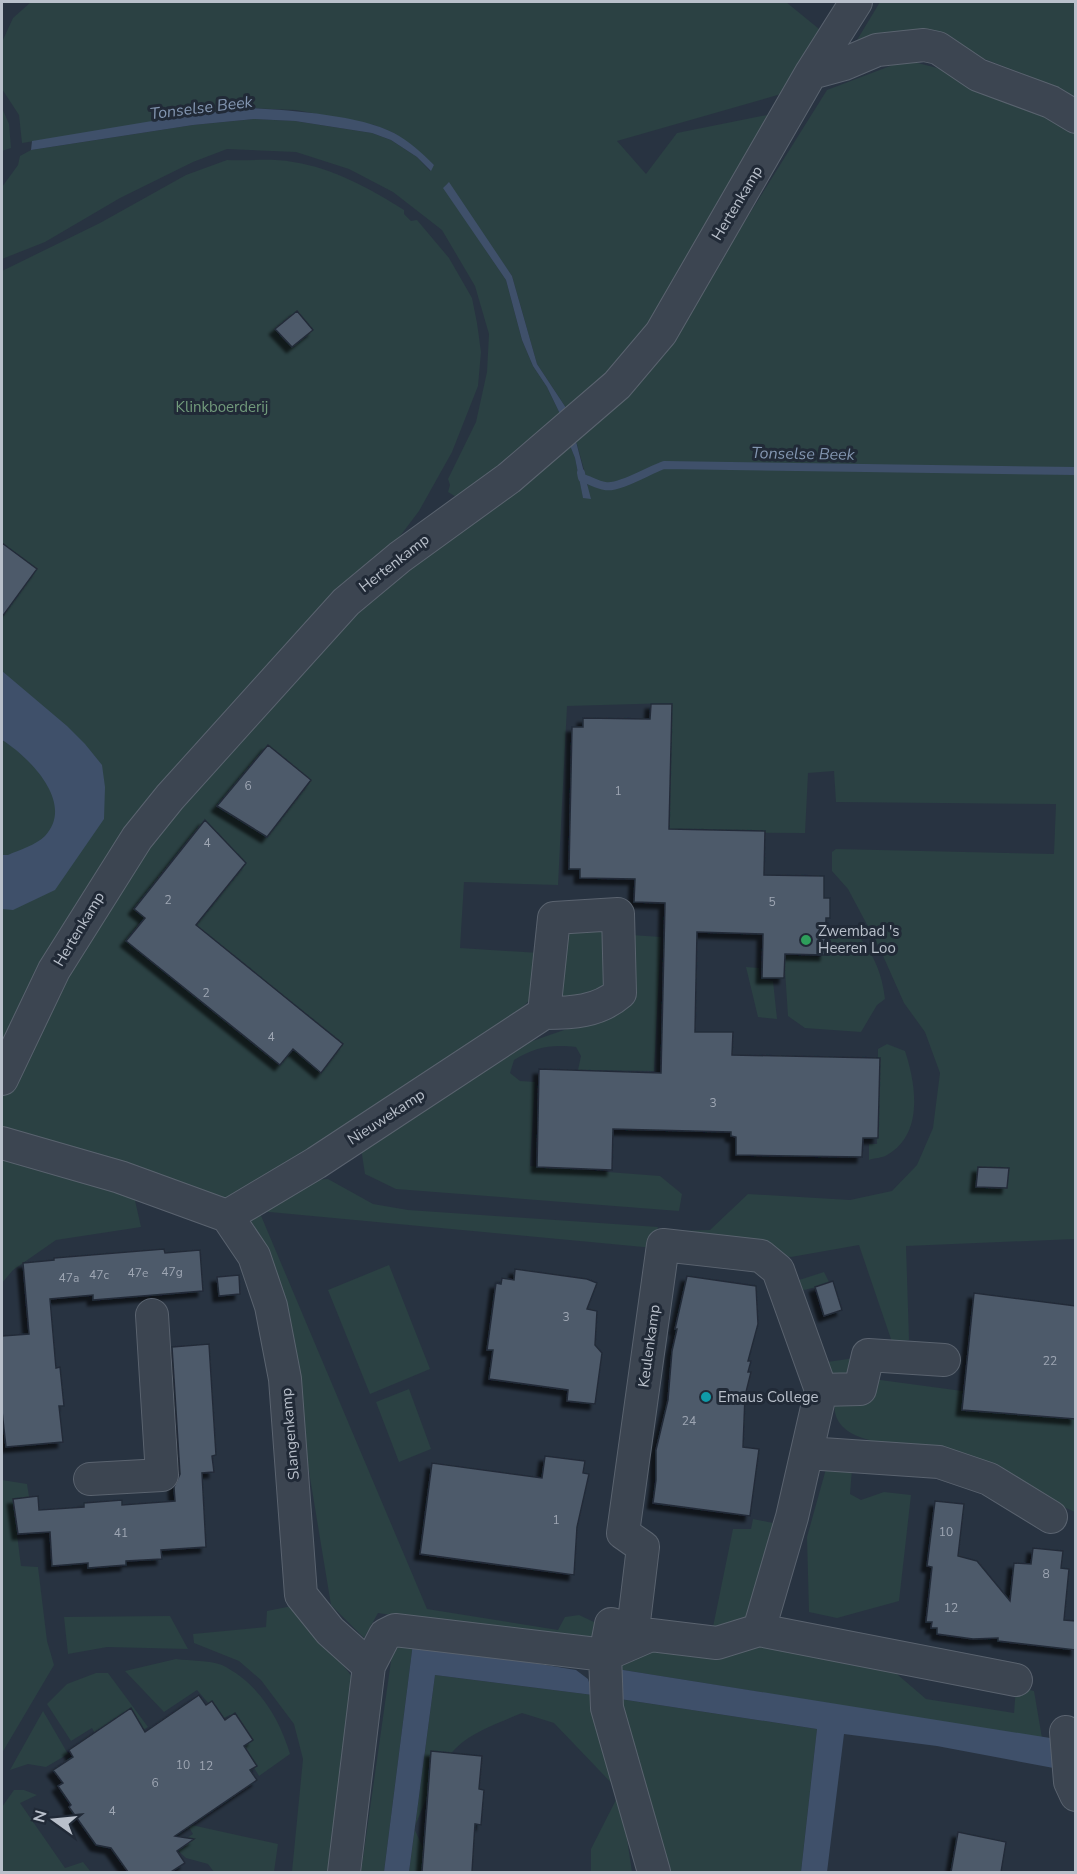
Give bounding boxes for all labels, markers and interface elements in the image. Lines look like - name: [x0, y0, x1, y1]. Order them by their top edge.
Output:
- water label: Tonselse Beek: [148, 91, 255, 125]
- street label: Hertenkamp: [707, 162, 767, 244]
- park label: Klinkboerderij: [176, 397, 268, 417]
- water label: Tonselse Beek: [751, 442, 856, 466]
- street label: Hertenkamp: [355, 529, 433, 597]
- house number: 6: [244, 778, 252, 794]
- house number: 1: [614, 783, 622, 799]
- house number: 4: [203, 835, 211, 851]
- street label: Hertenkamp: [49, 888, 109, 970]
- house number: 2: [164, 892, 172, 908]
- house number: 5: [768, 894, 776, 910]
- place label: Zwembad 's Heeren Loo: [818, 921, 900, 958]
- marker: Zwembad 's Heeren Loo: [799, 933, 813, 947]
- house number: 2: [202, 985, 210, 1001]
- house number: 4: [267, 1029, 275, 1045]
- street label: Nieuwekamp: [343, 1084, 429, 1149]
- house number: 3: [709, 1095, 717, 1111]
- house number: 47g: [161, 1264, 183, 1280]
- house number: 47e: [128, 1265, 148, 1281]
- house number: 47c: [89, 1267, 109, 1283]
- house number: 47a: [59, 1270, 79, 1286]
- street label: Keulenkamp: [633, 1303, 665, 1389]
- house number: 3: [562, 1309, 570, 1325]
- house number: 22: [1043, 1353, 1057, 1369]
- street label: Slangenkamp: [276, 1387, 304, 1481]
- place label: Emaus College: [718, 1387, 819, 1407]
- marker: Emaus College: [699, 1390, 713, 1404]
- house number: 24: [682, 1413, 696, 1429]
- house number: 1: [552, 1512, 560, 1528]
- house number: 10: [939, 1524, 953, 1540]
- house number: 41: [114, 1525, 128, 1541]
- house number: 8: [1042, 1566, 1050, 1582]
- house number: 12: [944, 1600, 958, 1616]
- house number: 10: [176, 1757, 190, 1773]
- house number: 12: [199, 1758, 213, 1774]
- house number: 6: [151, 1775, 159, 1791]
- north arrow: [24, 1790, 84, 1850]
- house number: 4: [108, 1803, 116, 1819]
- text: N: [28, 1808, 53, 1825]

